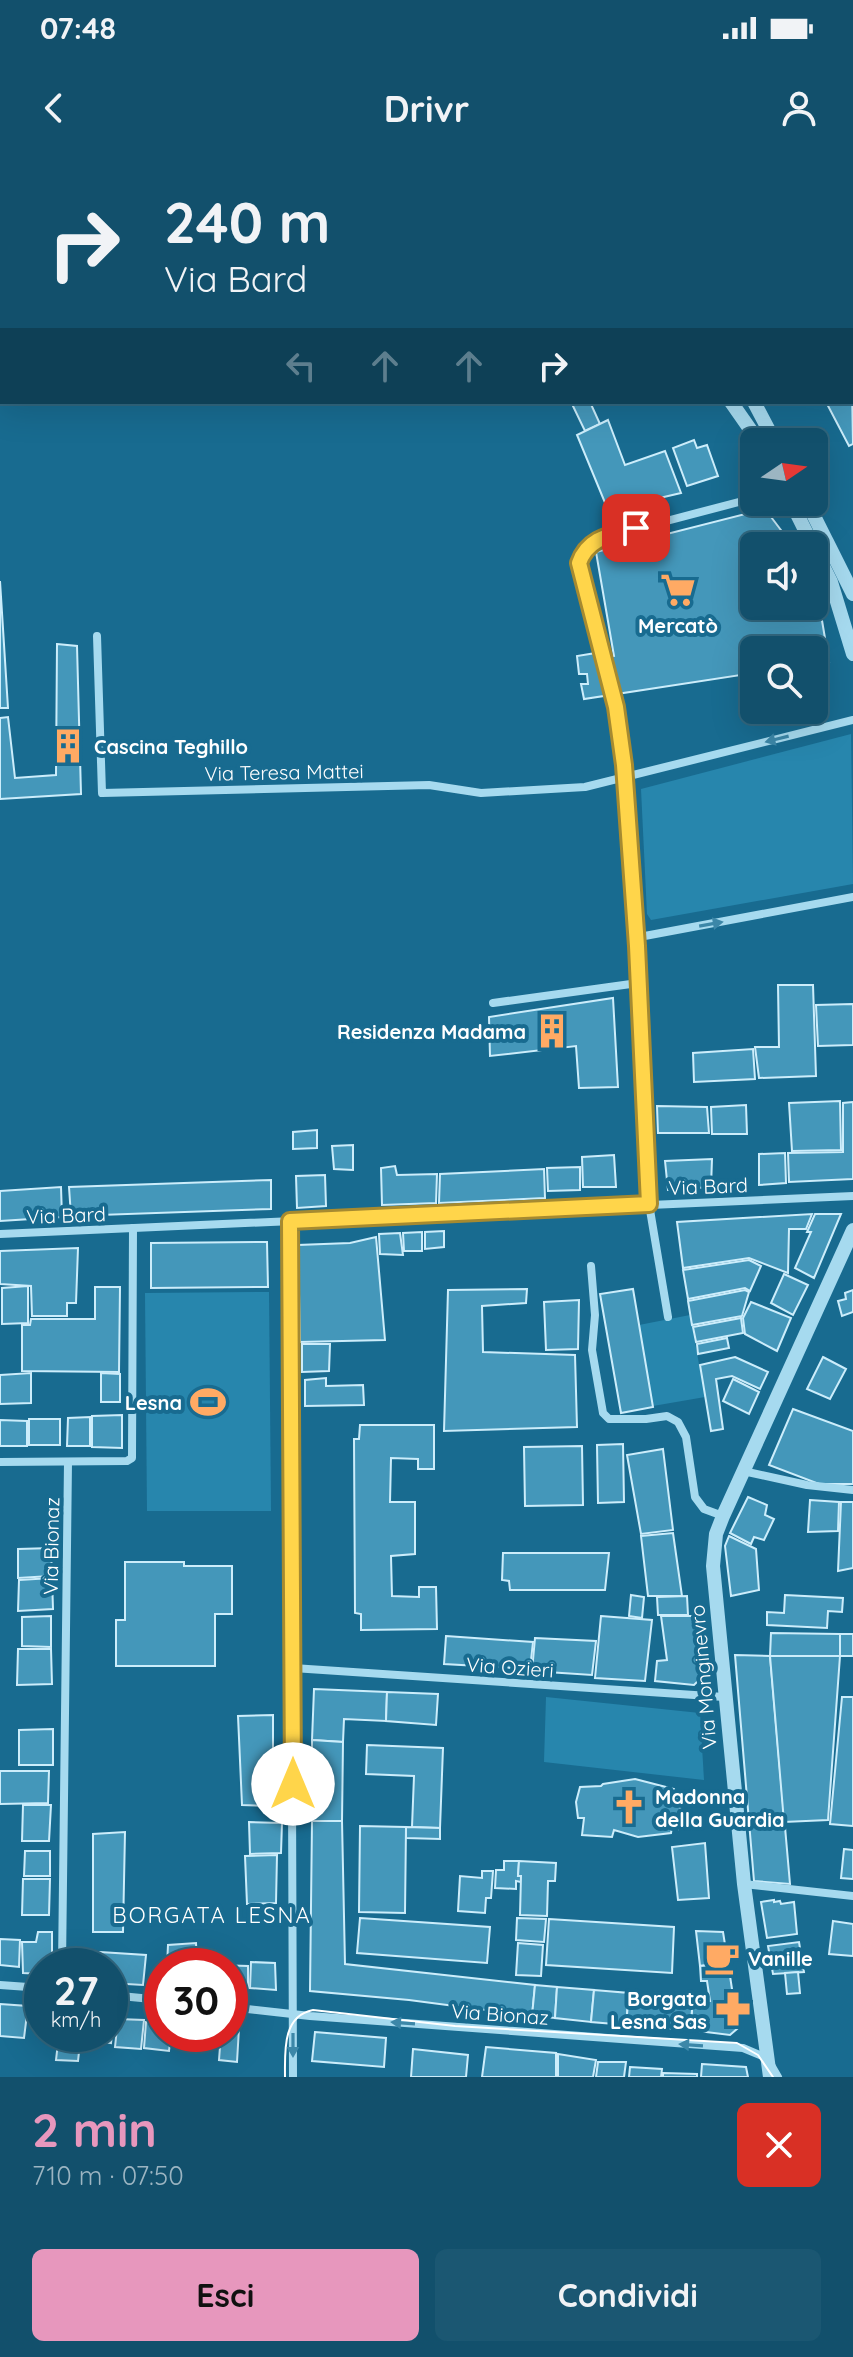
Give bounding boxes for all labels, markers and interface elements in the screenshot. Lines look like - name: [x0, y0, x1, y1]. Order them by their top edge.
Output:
- text: 07:48: [40, 9, 116, 47]
- icon: back: [32, 86, 76, 130]
- text: Drivr: [384, 86, 469, 131]
- icon: person: [777, 86, 821, 130]
- text: 240 m: [164, 187, 331, 257]
- icon: right: [32, 192, 136, 296]
- text: Via Bard: [164, 256, 307, 301]
- icon: left: [279, 344, 323, 388]
- icon: ahead: [363, 344, 407, 388]
- icon: ahead: [447, 344, 491, 388]
- icon: right: [531, 344, 575, 388]
- north arrow: [740, 428, 828, 516]
- map controls: [740, 428, 828, 724]
- pin: [602, 494, 670, 562]
- icon: arrive: [614, 506, 658, 550]
- button: sound: [740, 532, 828, 620]
- supermarket icon: Mercatò: [659, 571, 697, 609]
- place label: Mercatò: [638, 613, 718, 638]
- button: search: [740, 636, 828, 724]
- building icon: Cascina Teghillo: [49, 727, 87, 765]
- place label: Cascina Teghillo: [94, 734, 248, 759]
- one-way arrow: [765, 734, 790, 746]
- street label: Via Teresa Mattei: [204, 758, 364, 786]
- one-way arrow: [699, 917, 724, 929]
- building icon: Residenza Madama: [533, 1012, 571, 1050]
- place label: Residenza Madama: [337, 1019, 526, 1044]
- street label: Via Bard: [668, 1172, 748, 1200]
- street label: Via Bard: [26, 1201, 106, 1229]
- sports icon: Lesna: [189, 1383, 227, 1421]
- place label: Lesna: [125, 1390, 182, 1415]
- street label: Via Bionaz: [38, 1497, 64, 1595]
- street label: Via Monginevro: [684, 1604, 722, 1750]
- street label: Via Ozieri: [465, 1651, 555, 1683]
- position arrow: [251, 1742, 335, 1826]
- place label: Madonna della Guardia: [655, 1784, 785, 1832]
- church icon: Madonna della Guardia: [610, 1788, 648, 1826]
- district label: BORGATA LESNA: [112, 1901, 312, 1929]
- cafe icon: Vanille: [703, 1939, 741, 1977]
- place label: Vanille: [748, 1946, 813, 1971]
- speed limit sign: 30: [144, 1948, 248, 2052]
- text: 27: [54, 1965, 98, 2015]
- place label: Borgata Lesna Sas: [610, 1986, 707, 2034]
- pharmacy icon: Borgata Lesna Sas: [714, 1990, 752, 2028]
- street label: Via Bionaz: [450, 1998, 550, 2030]
- text: km/h: [51, 2007, 101, 2032]
- one-way arrow: [390, 2016, 415, 2029]
- one-way arrow: [287, 2033, 299, 2058]
- one-way arrow: [678, 2038, 703, 2051]
- text: 2 min: [32, 2099, 157, 2159]
- button: close: [737, 2103, 821, 2187]
- text: 710 m · 07:50: [32, 2159, 184, 2192]
- button: Esci: [32, 2249, 419, 2341]
- button: Condividi: [435, 2249, 821, 2341]

